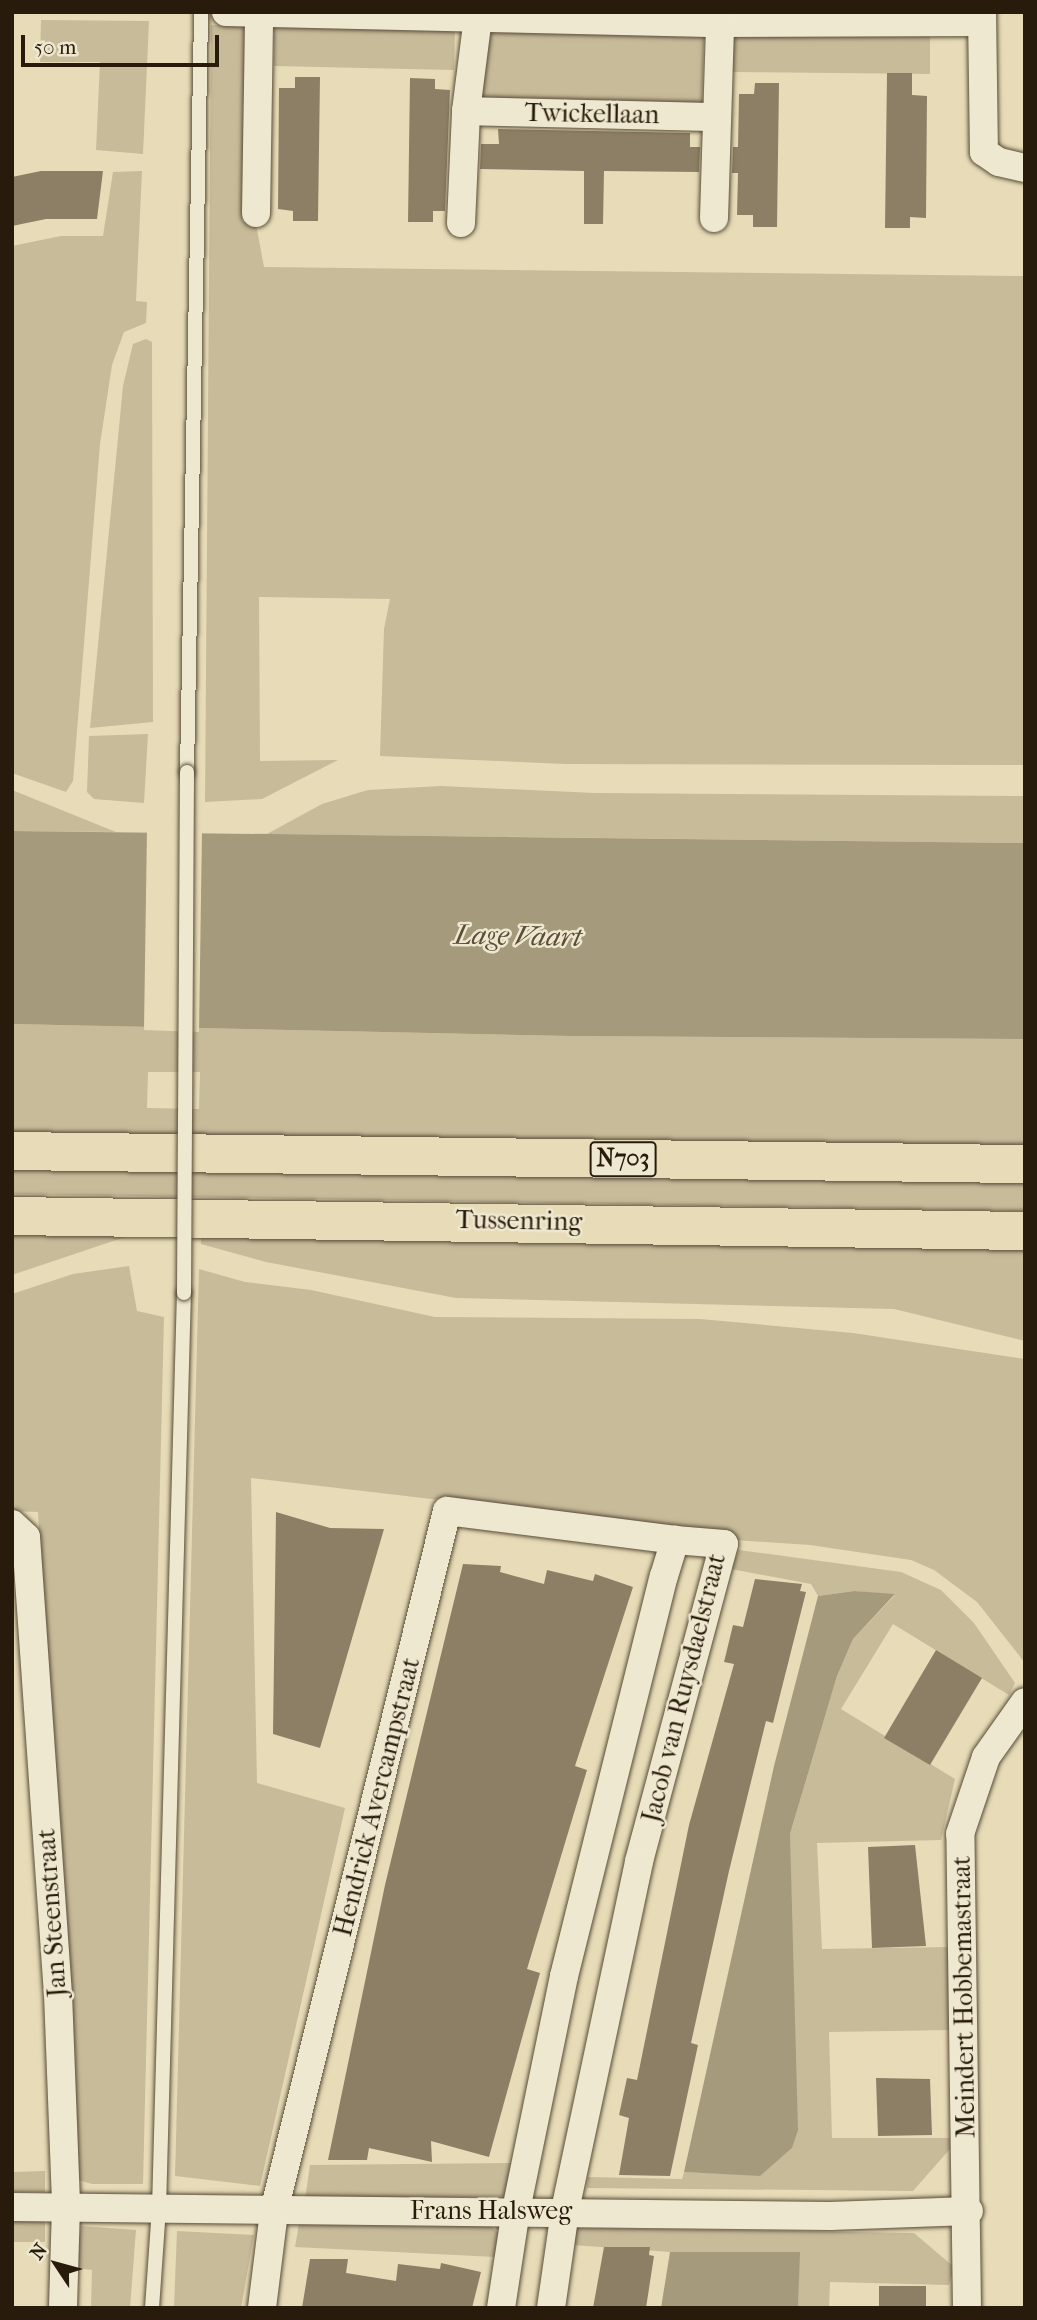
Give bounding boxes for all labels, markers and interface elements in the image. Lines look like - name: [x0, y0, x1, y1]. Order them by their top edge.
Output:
- scale bar: [24, 21, 222, 65]
- text: 50 m: [34, 35, 77, 59]
- street label: Twickellaan: [524, 97, 660, 131]
- water label: Lage Vaart: [454, 918, 582, 954]
- road number: N703: [588, 1139, 658, 1180]
- street label: Tussenring: [455, 1204, 583, 1238]
- street label: Jacob van Ruysdaelstraat: [635, 1550, 733, 1826]
- street label: Hendrick Avercampstraat: [327, 1654, 427, 1940]
- street label: Jan Steenstraat: [31, 1828, 73, 1998]
- street label: Meindert Hobbemastraat: [946, 1856, 982, 2138]
- street label: Frans Halsweg: [410, 2195, 572, 2227]
- north arrow: [21, 2229, 91, 2299]
- text: N: [26, 2239, 52, 2264]

